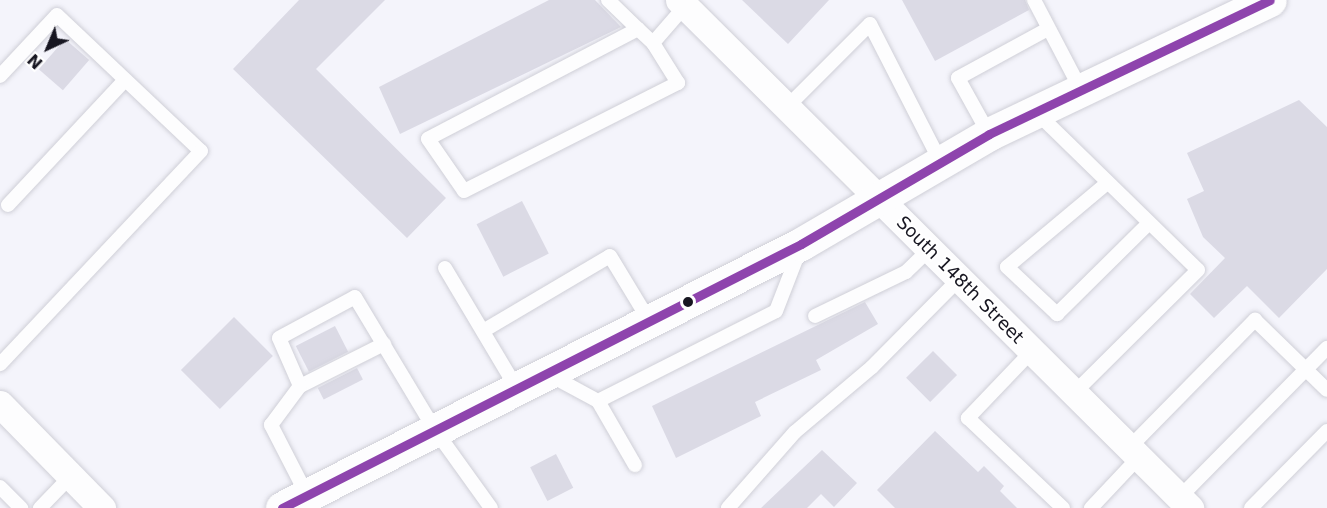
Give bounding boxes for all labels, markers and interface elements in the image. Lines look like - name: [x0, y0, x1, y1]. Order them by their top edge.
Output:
- north arrow: [18, 18, 78, 78]
- text: N: [24, 50, 47, 73]
- street label: South 148th Street: [892, 212, 1028, 348]
- unlabelled marker: [682, 296, 694, 308]

